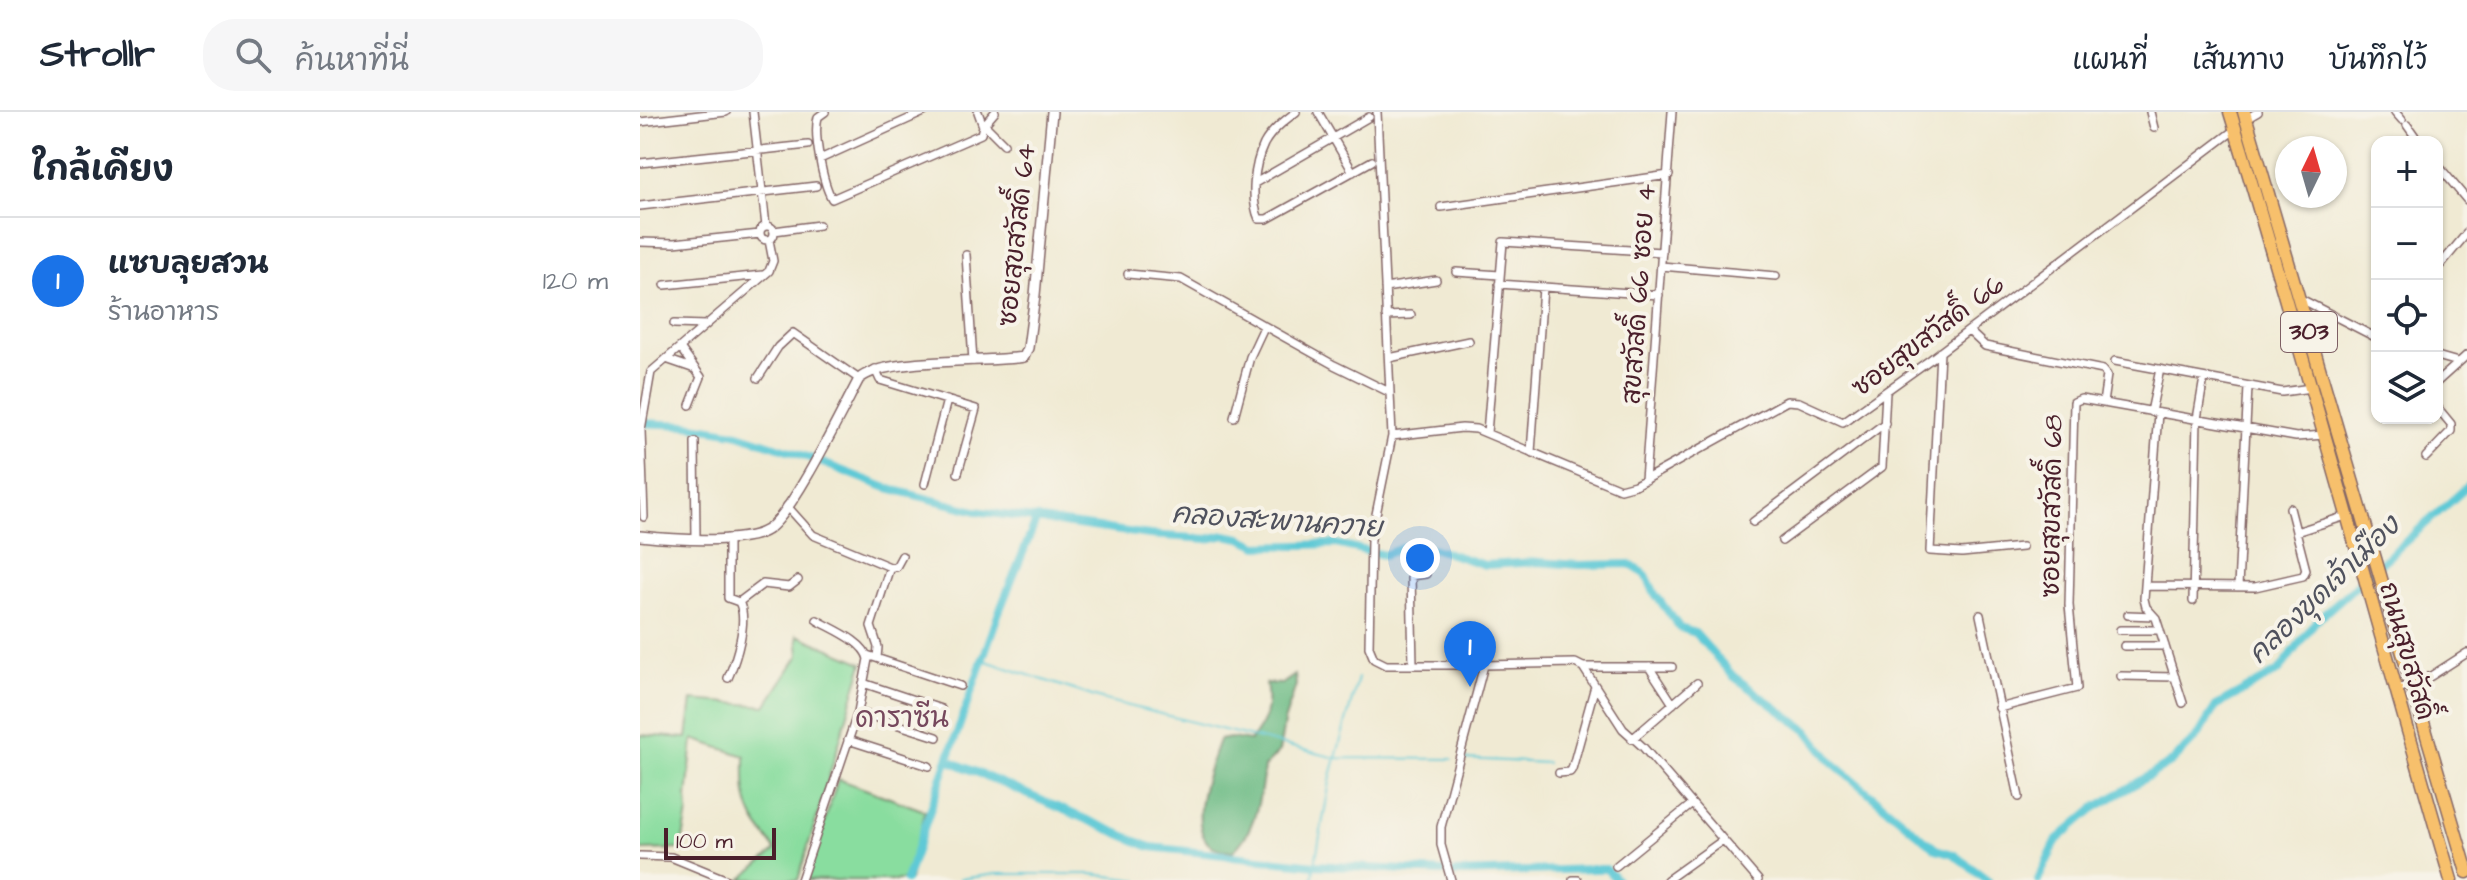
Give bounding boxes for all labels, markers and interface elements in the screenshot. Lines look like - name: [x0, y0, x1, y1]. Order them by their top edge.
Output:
- search box: [203, 19, 763, 91]
- text: Strollr: [40, 29, 155, 81]
- icon: search: [231, 33, 275, 77]
- text: ค้นหาที่นี่: [295, 40, 409, 82]
- text: แผนที่: [2072, 41, 2148, 80]
- text: เส้นทาง: [2192, 41, 2285, 80]
- text: บันทึกไว้: [2329, 41, 2427, 80]
- north arrow: [2275, 136, 2347, 208]
- map controls: [2371, 136, 2443, 424]
- button: +: [2371, 136, 2443, 208]
- street label: ซอยสุขสวัสดิ์ 64: [985, 141, 1045, 328]
- text: ใกล้เคียง: [32, 146, 174, 194]
- street label: สุขสวัสดิ์ 66 ซอย 4: [1608, 182, 1665, 406]
- button: −: [2371, 208, 2443, 280]
- text: แซบลุยสวน: [108, 243, 269, 285]
- text: 1: [56, 263, 60, 299]
- text: 120 m: [543, 263, 608, 299]
- street label: ซอยสุขสวัสดิ์ 66: [1841, 263, 2012, 405]
- button: locate: [2371, 280, 2443, 352]
- text: ร้านอาหาร: [108, 294, 220, 330]
- road number: 303: [2281, 312, 2337, 352]
- button: layers: [2371, 352, 2443, 424]
- street label: ซอยสุขสวัสดิ์ 68: [2027, 414, 2072, 598]
- water label: คลองสะพานควาย: [1170, 494, 1386, 548]
- water label: คลองขุดเจ้าเมือง: [2239, 505, 2411, 673]
- your location: [1400, 538, 1440, 578]
- street label: ถนนสุขสวัสดิ์: [2370, 576, 2449, 724]
- pin: 1: [1444, 621, 1496, 687]
- district label: ดาราซีน: [855, 699, 949, 738]
- scale bar: [664, 824, 776, 860]
- text: 100 m: [676, 826, 733, 857]

